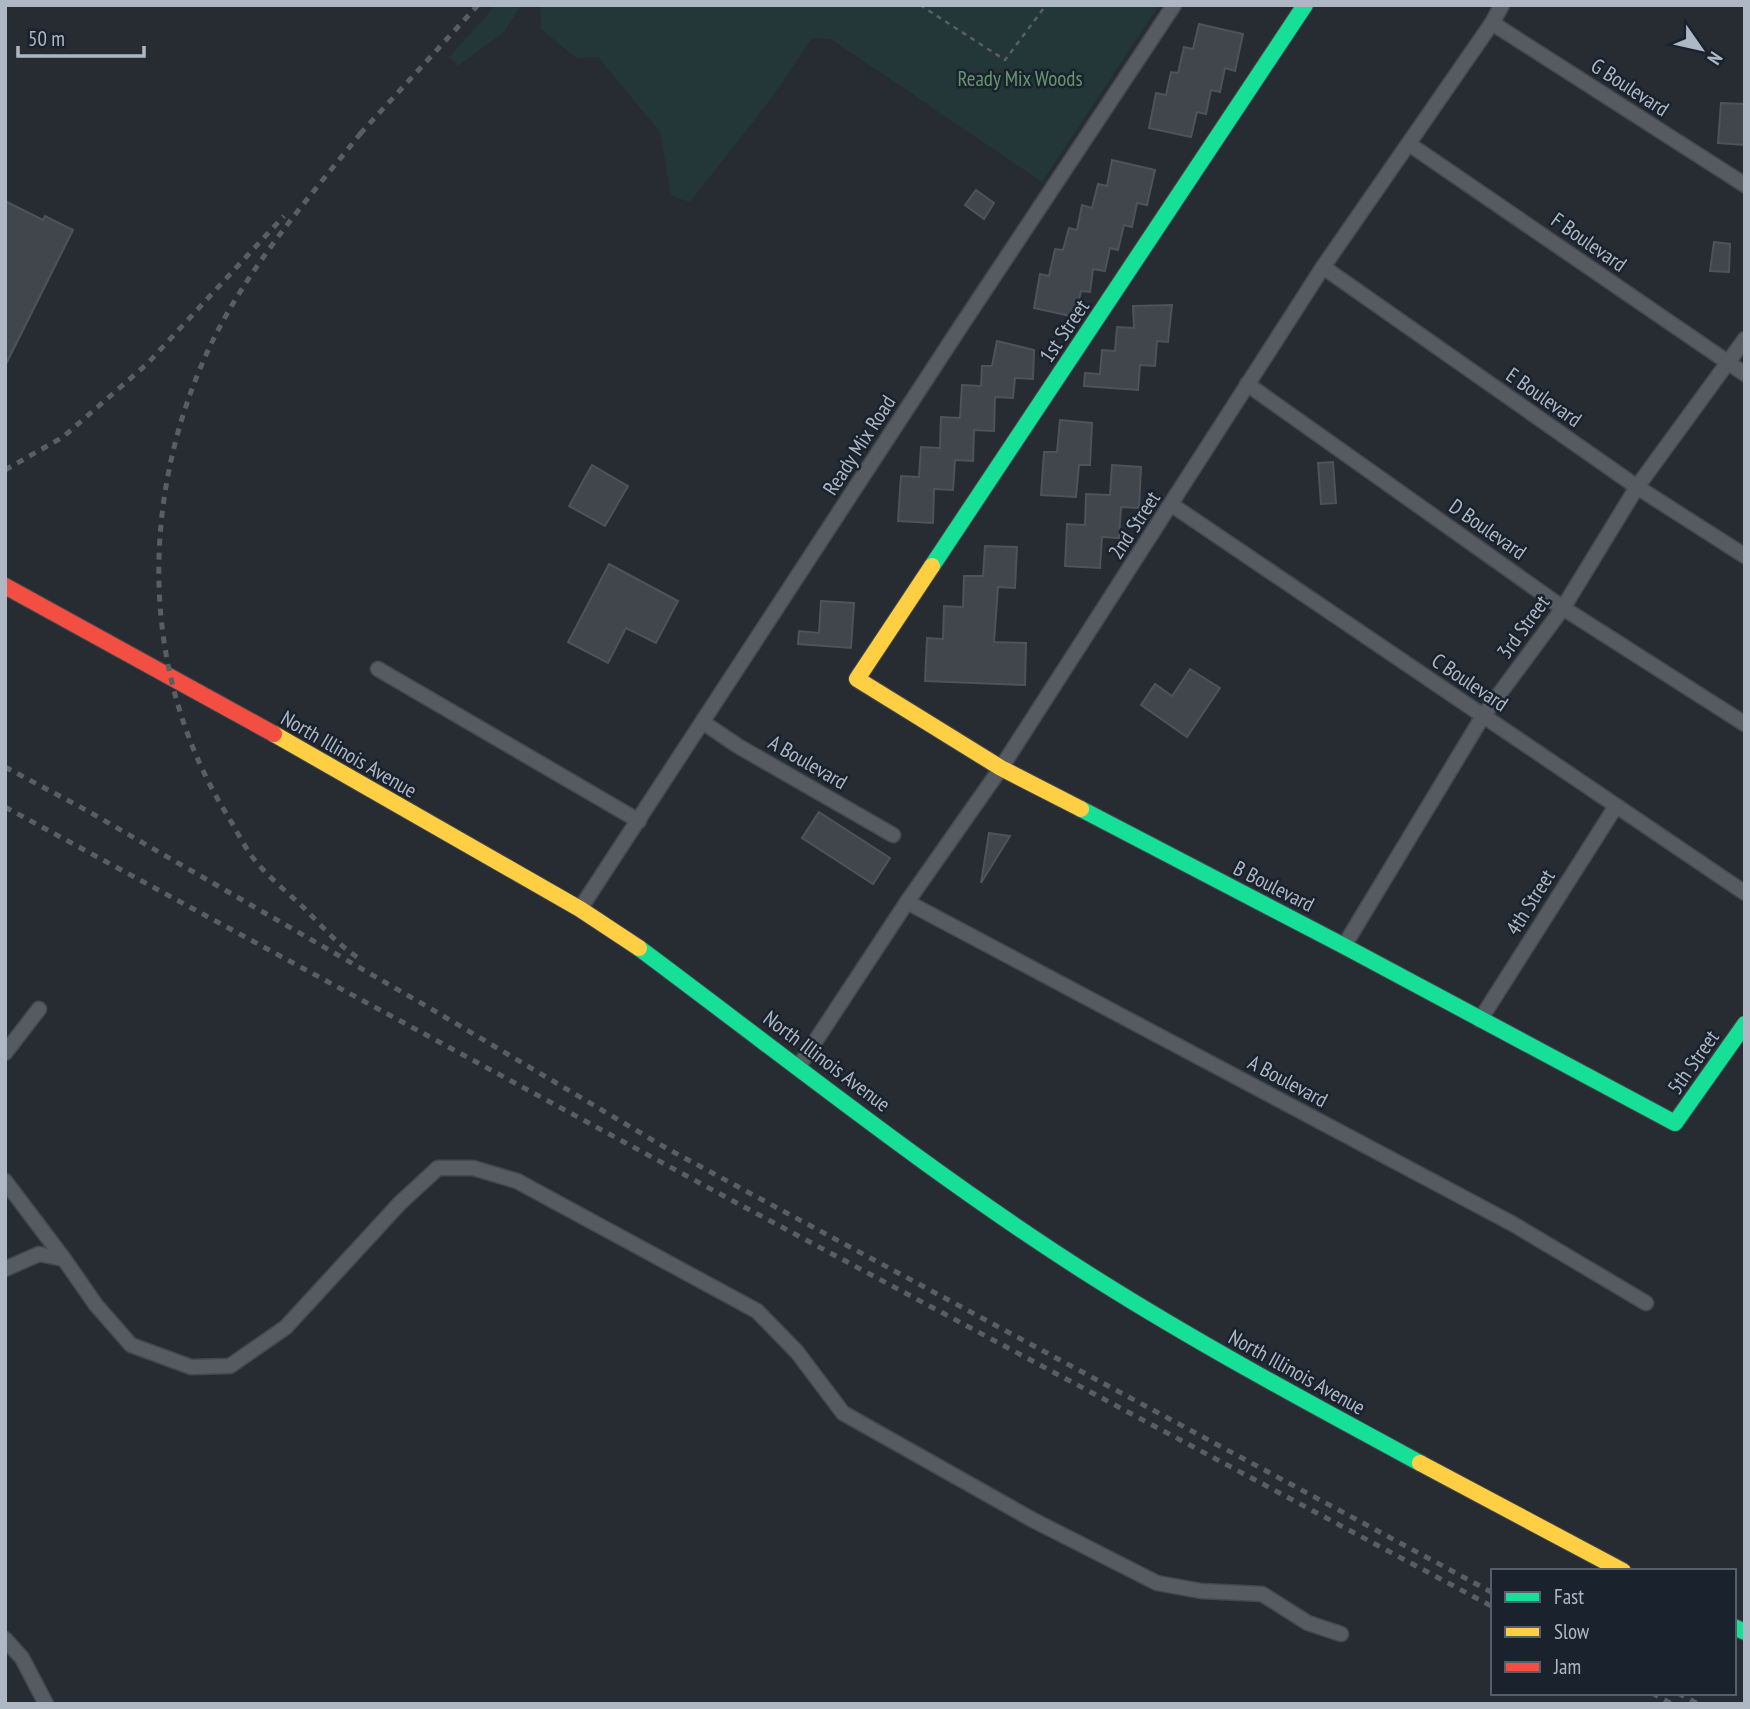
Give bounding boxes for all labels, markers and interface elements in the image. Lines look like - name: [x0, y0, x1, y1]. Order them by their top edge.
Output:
- scale bar: [18, 14, 144, 58]
- north arrow: [1666, 14, 1736, 84]
- text: 50 m: [28, 25, 65, 52]
- text: N: [1702, 48, 1728, 69]
- street label: G Boulevard: [1586, 52, 1674, 122]
- park label: Ready Mix Woods: [957, 65, 1083, 92]
- street label: F Boulevard: [1546, 206, 1632, 278]
- street label: 1st Street: [1033, 294, 1095, 368]
- street label: E Boulevard: [1501, 361, 1587, 433]
- street label: Ready Mix Road: [817, 390, 901, 500]
- street label: 2nd Street: [1102, 486, 1166, 564]
- street label: D Boulevard: [1444, 493, 1532, 565]
- street label: 3rd Street: [1491, 590, 1555, 664]
- street label: C Boulevard: [1427, 647, 1513, 717]
- street label: North Illinois Avenue: [276, 704, 422, 804]
- street label: A Boulevard: [764, 729, 852, 795]
- street label: B Boulevard: [1229, 854, 1319, 918]
- street label: 4th Street: [1499, 864, 1561, 940]
- street label: North Illinois Avenue: [758, 1004, 896, 1118]
- street label: 5th Street: [1661, 1024, 1725, 1099]
- street label: A Boulevard: [1244, 1049, 1332, 1113]
- street label: North Illinois Avenue: [1224, 1323, 1370, 1421]
- legend: [1491, 1569, 1736, 1695]
- text: Fast: [1554, 1583, 1584, 1610]
- text: Slow: [1554, 1618, 1590, 1645]
- text: Jam: [1553, 1653, 1581, 1680]

